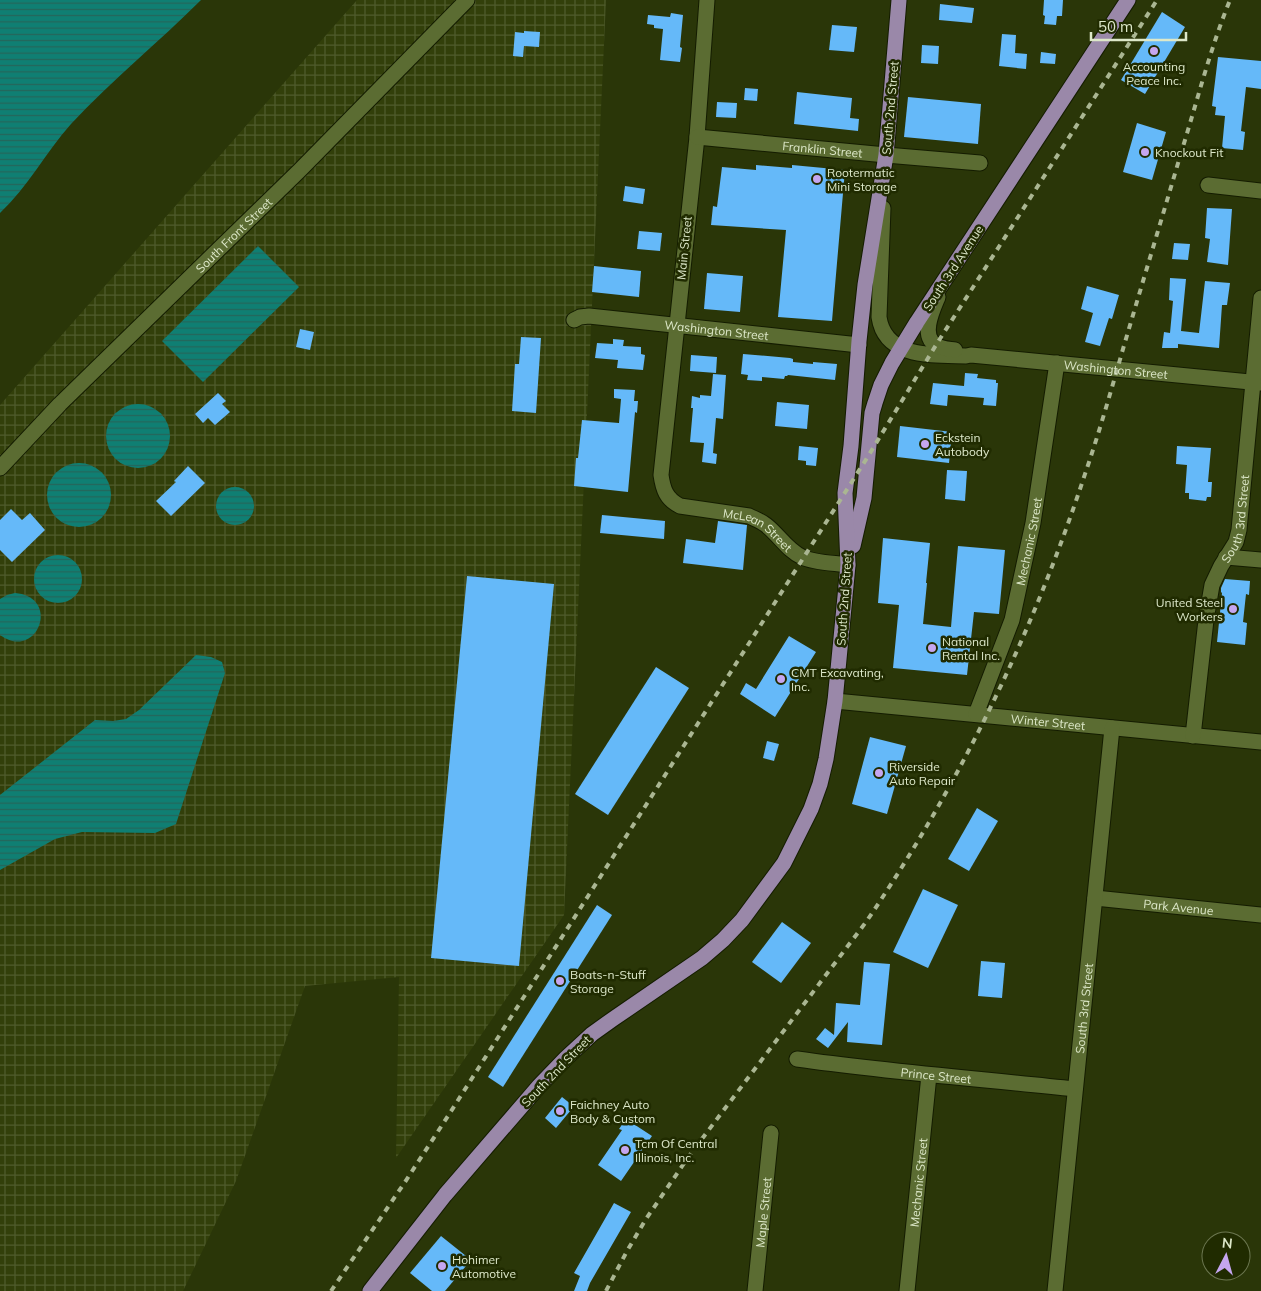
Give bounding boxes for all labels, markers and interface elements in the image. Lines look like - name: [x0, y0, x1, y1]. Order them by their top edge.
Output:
- scale bar: [1091, 10, 1186, 42]
- text: 50 m: [1098, 17, 1133, 36]
- marker: Accounting Peace Inc.: [1148, 45, 1160, 57]
- place label: Accounting Peace Inc.: [1123, 59, 1185, 88]
- street label: South 2nd Street: [878, 61, 902, 155]
- street label: Franklin Street: [782, 138, 863, 160]
- place label: Knockout Fit: [1155, 145, 1223, 160]
- marker: Knockout Fit: [1139, 146, 1151, 158]
- place label: Rootermatic Mini Storage: [827, 165, 897, 194]
- marker: Rootermatic Mini Storage: [811, 173, 823, 185]
- street label: South Front Street: [192, 194, 275, 276]
- street label: Main Street: [673, 216, 695, 280]
- street label: South 3rd Avenue: [920, 222, 986, 314]
- street label: Washington Street: [664, 317, 769, 343]
- street label: Washington Street: [1063, 356, 1168, 381]
- place label: Eckstein Autobody: [935, 430, 990, 459]
- marker: Eckstein Autobody: [919, 438, 931, 450]
- street label: South 3rd Street: [1217, 474, 1252, 565]
- street label: Mechanic Street: [1012, 496, 1044, 587]
- street label: McLean Street: [722, 505, 796, 555]
- street label: South 2nd Street: [833, 552, 855, 646]
- place label: United Steel Workers: [1156, 595, 1223, 624]
- marker: United Steel Workers: [1227, 603, 1239, 615]
- place label: National Rental Inc.: [942, 634, 1000, 663]
- marker: National Rental Inc.: [926, 642, 938, 654]
- place label: CMT Excavating, Inc.: [791, 665, 884, 694]
- marker: CMT Excavating, Inc.: [775, 673, 787, 685]
- street label: Winter Street: [1010, 710, 1086, 733]
- place label: Riverside Auto Repair: [889, 759, 956, 788]
- marker: Riverside Auto Repair: [873, 767, 885, 779]
- street label: Park Avenue: [1143, 896, 1214, 918]
- street label: South 3rd Street: [1072, 963, 1096, 1054]
- place label: Boats-n-Stuff Storage: [570, 967, 647, 996]
- marker: Boats-n-Stuff Storage: [554, 975, 566, 987]
- street label: South 2nd Street: [518, 1032, 594, 1110]
- street label: Prince Street: [900, 1064, 972, 1086]
- place label: Faichney Auto Body & Custom: [570, 1097, 655, 1126]
- marker: Faichney Auto Body & Custom: [554, 1105, 566, 1117]
- place label: Tcm Of Central Illinois, Inc.: [635, 1136, 717, 1165]
- street label: Mechanic Street: [906, 1137, 930, 1228]
- marker: Tcm Of Central Illinois, Inc.: [619, 1144, 631, 1156]
- street label: Maple Street: [752, 1177, 774, 1248]
- north arrow: [1201, 1231, 1251, 1281]
- text: N: [1221, 1234, 1234, 1253]
- place label: Hohimer Automotive: [452, 1252, 516, 1281]
- marker: Hohimer Automotive: [436, 1260, 448, 1272]

